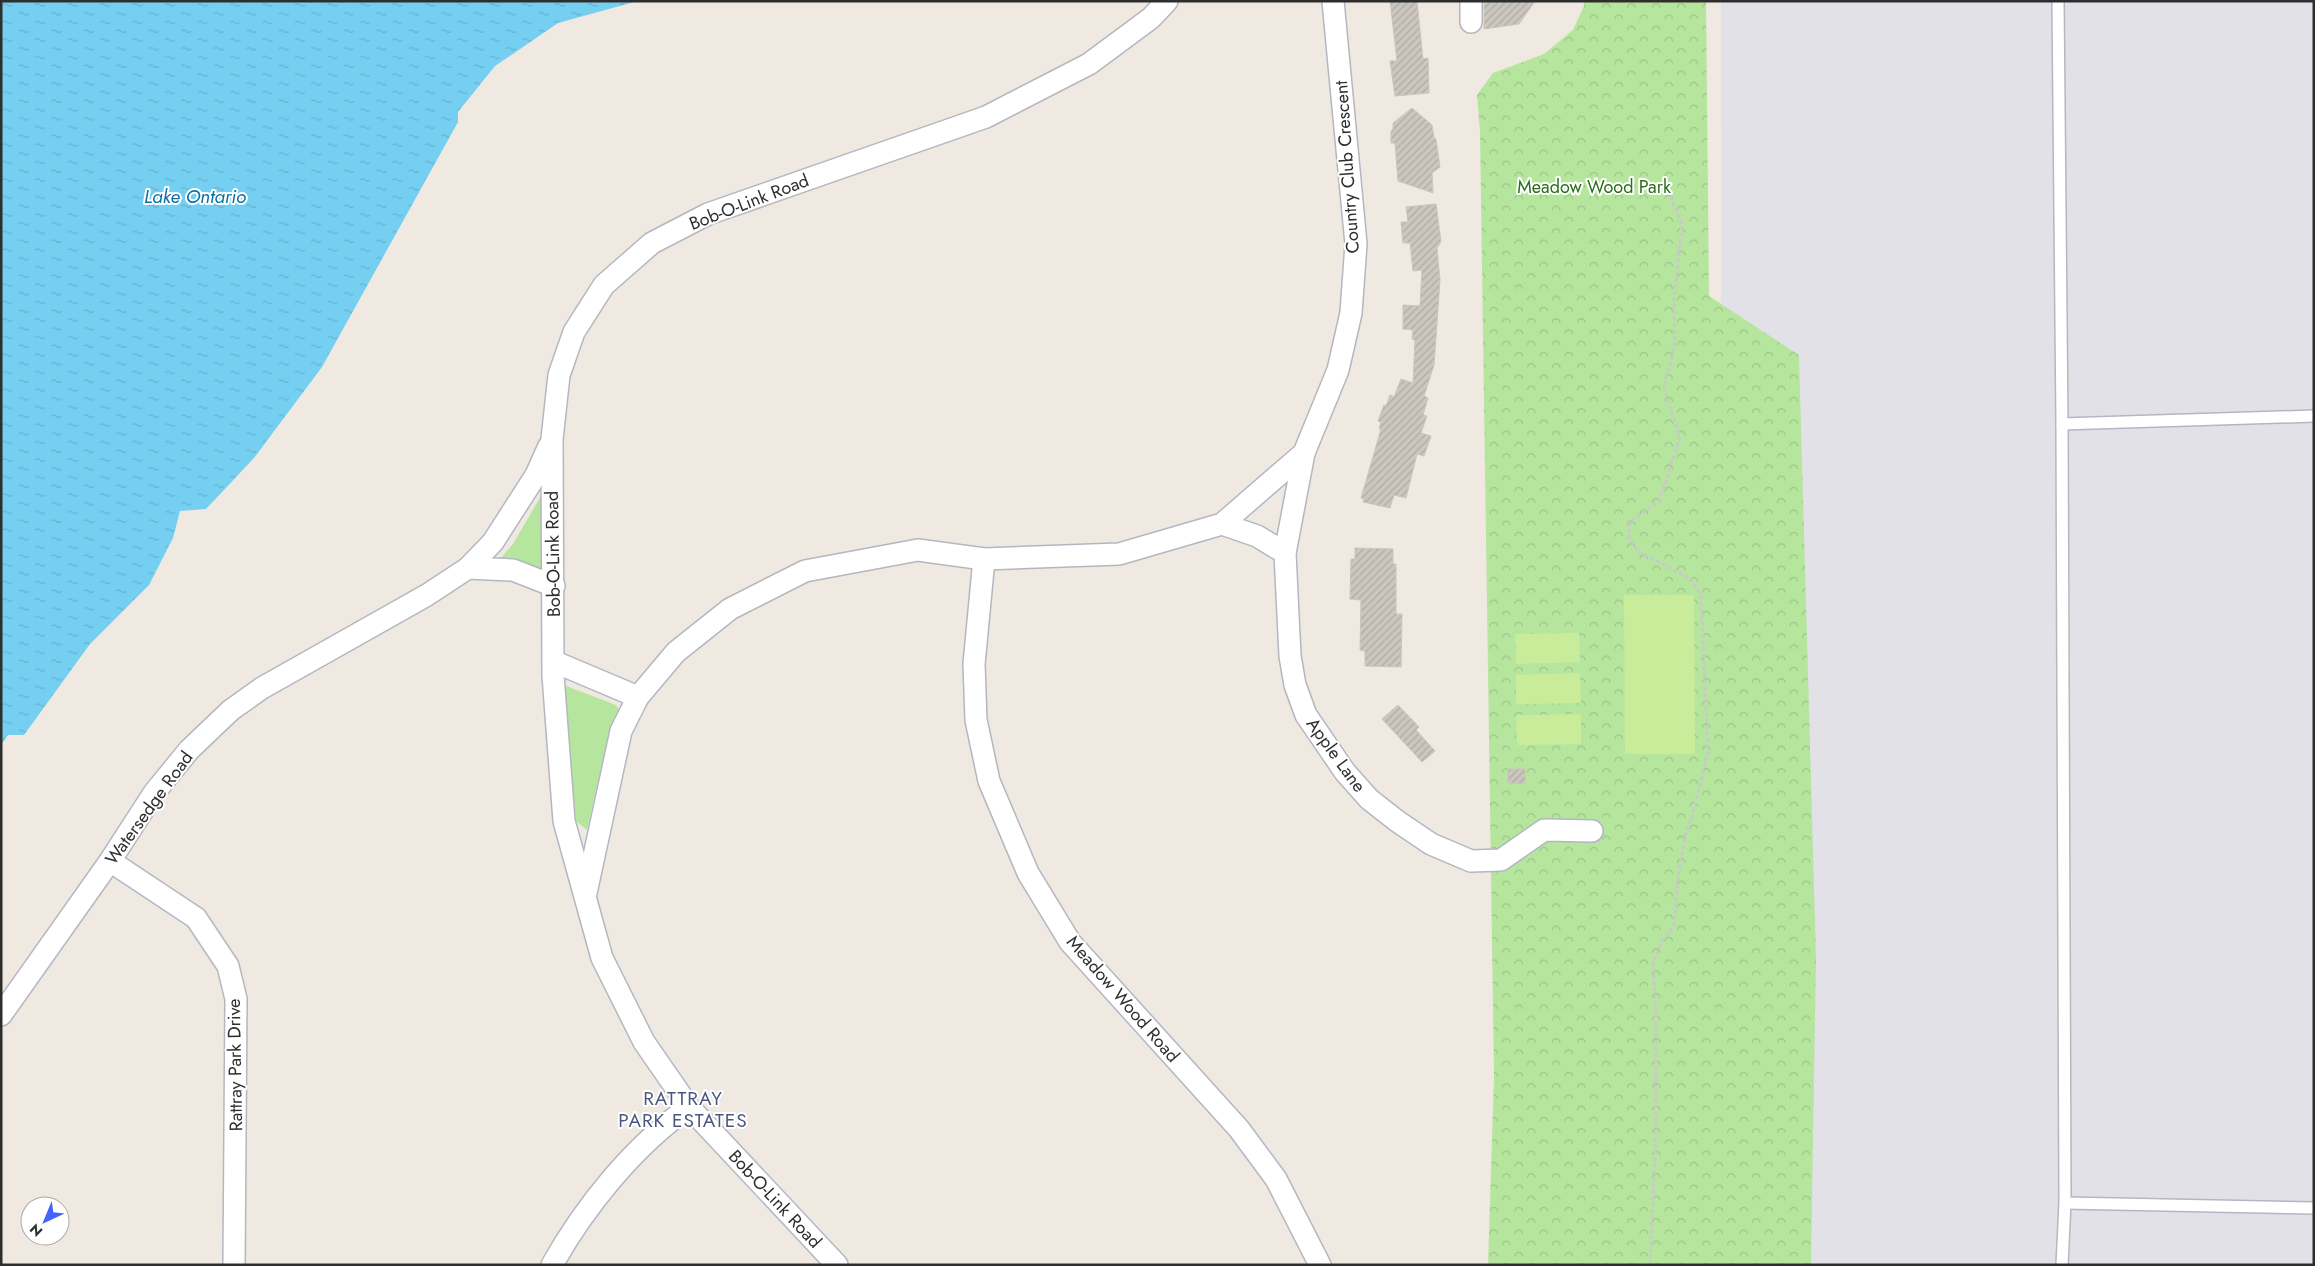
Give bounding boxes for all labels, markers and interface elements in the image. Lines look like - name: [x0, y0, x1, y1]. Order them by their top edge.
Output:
- street label: Country Club Crescent: [1328, 79, 1366, 254]
- street label: Bob-O-Link Road: [685, 167, 813, 237]
- park label: Meadow Wood Park: [1517, 174, 1671, 200]
- water label: Lake Ontario: [144, 183, 246, 210]
- street label: Bob-O-Link Road: [539, 491, 567, 617]
- street label: Apple Lane: [1300, 712, 1372, 798]
- street label: Watersedge Road: [99, 746, 199, 870]
- street label: Meadow Wood Road: [1061, 930, 1185, 1068]
- street label: Rattray Park Drive: [221, 998, 249, 1132]
- district label: RATTRAY PARK ESTATES: [618, 1085, 748, 1134]
- street label: Bob-O-Link Road: [722, 1144, 828, 1254]
- north arrow: [20, 1196, 70, 1246]
- text: N: [25, 1219, 47, 1241]

